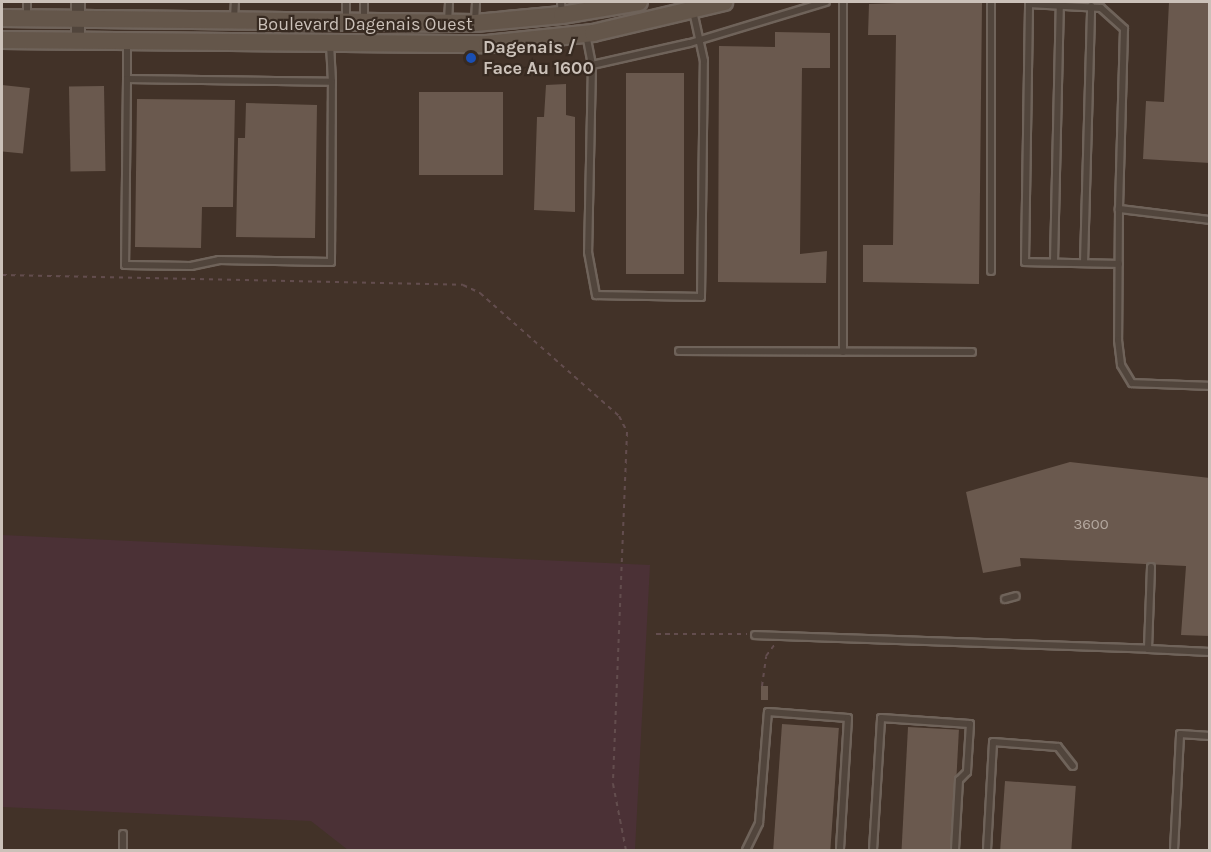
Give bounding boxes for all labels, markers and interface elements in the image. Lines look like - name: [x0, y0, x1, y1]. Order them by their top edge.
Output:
- street label: Boulevard Dagenais Ouest: [257, 13, 473, 35]
- place label: Dagenais / Face Au 1600: [483, 37, 594, 80]
- marker: Dagenais / Face Au 1600: [464, 51, 478, 65]
- house number: 3600: [1073, 516, 1109, 534]

